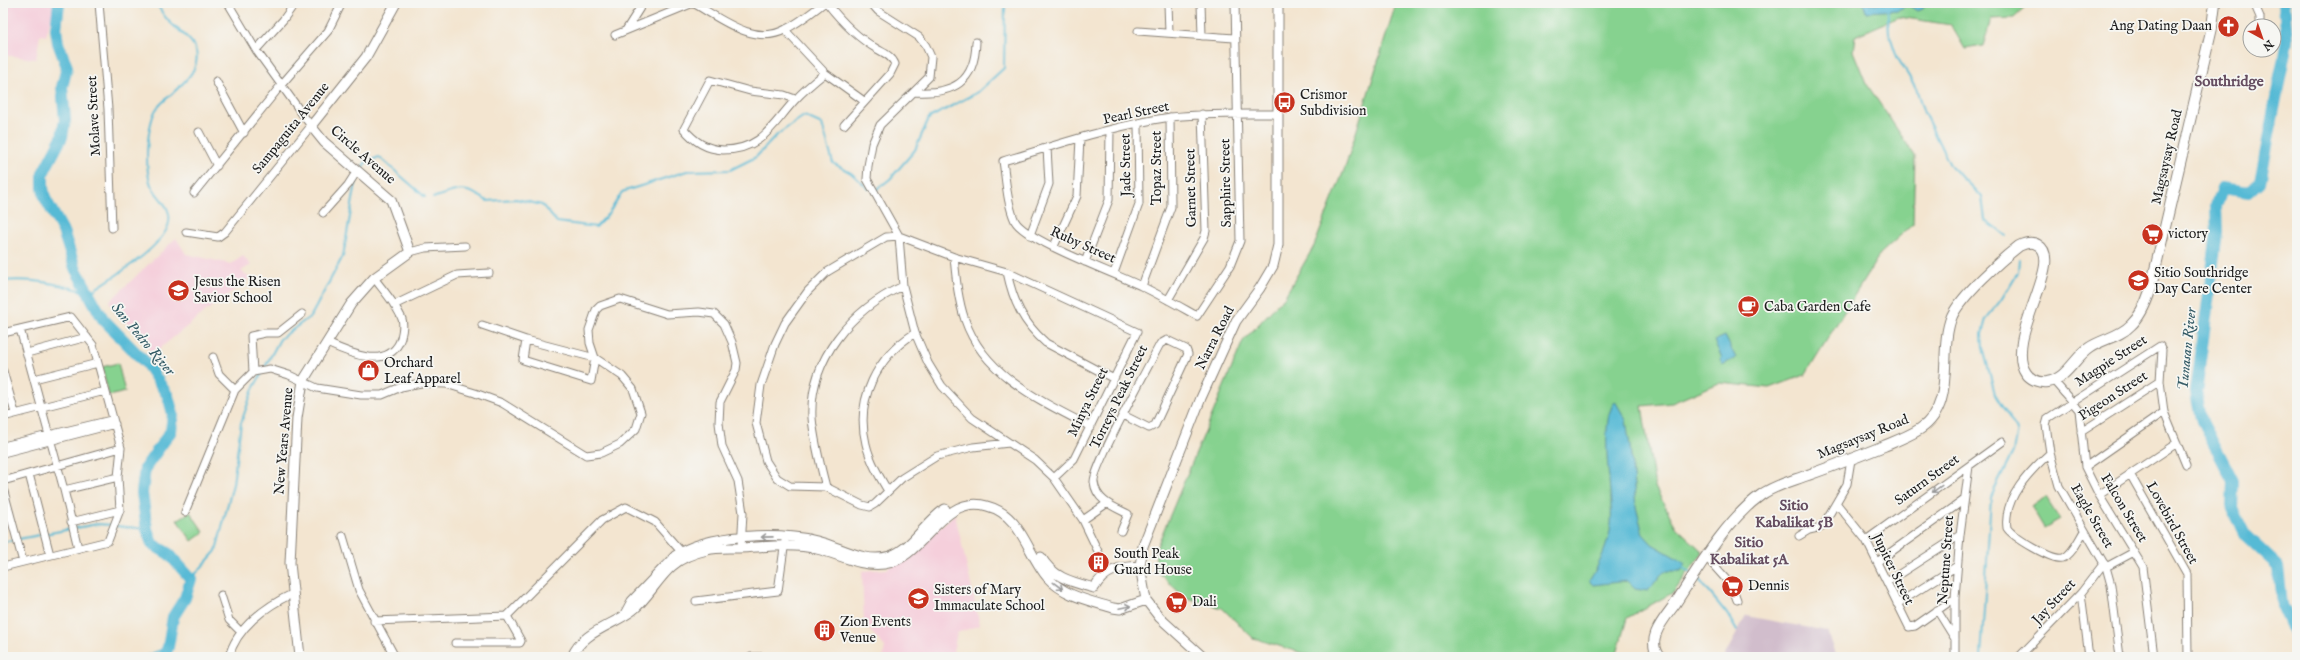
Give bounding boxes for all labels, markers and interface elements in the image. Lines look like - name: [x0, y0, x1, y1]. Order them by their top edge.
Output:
- church icon: Ang Dating Daan: [2215, 13, 2241, 39]
- place label: Ang Dating Daan: [2109, 17, 2213, 35]
- north arrow: [2242, 18, 2282, 58]
- text: N: [2259, 36, 2277, 54]
- district label: Southridge: [2194, 72, 2264, 91]
- street label: Molave Street: [83, 75, 105, 157]
- street label: Sampaguita Avenue: [248, 78, 334, 178]
- place label: Crismor Subdivision: [1300, 86, 1367, 120]
- bus stop icon: Crismor Subdivision: [1271, 90, 1297, 116]
- street label: Pearl Street: [1101, 97, 1171, 129]
- street label: Magsaysay Road: [2147, 107, 2187, 206]
- street label: Circle Avenue: [327, 122, 400, 189]
- street label: Topaz Street: [1148, 131, 1166, 205]
- street label: Jade Street: [1116, 133, 1136, 199]
- street label: Sapphire Street: [1216, 138, 1236, 228]
- street label: Garnet Street: [1181, 148, 1201, 228]
- supermarket icon: victory: [2140, 221, 2166, 247]
- street label: Ruby Street: [1047, 223, 1119, 268]
- place label: victory: [2168, 225, 2208, 243]
- place label: Sitio Southridge Day Care Center: [2154, 264, 2252, 298]
- school or university icon: Sitio Southridge Day Care Center: [2126, 268, 2152, 294]
- place label: Jesus the Risen Savior School: [192, 273, 281, 307]
- school or university icon: Jesus the Risen Savior School: [165, 277, 191, 303]
- cafe icon: Caba Garden Cafe: [1735, 294, 1761, 320]
- water label: San Pedro River: [107, 298, 180, 380]
- place label: Caba Garden Cafe: [1764, 298, 1871, 316]
- street label: Narra Road: [1191, 303, 1239, 373]
- water label: Tunasan River: [2173, 306, 2201, 391]
- street label: Magpie Street: [2072, 331, 2151, 391]
- street label: Torreys Peak Street: [1086, 342, 1152, 452]
- place label: Orchard Leaf Apparel: [384, 354, 461, 388]
- shop icon: Orchard Leaf Apparel: [355, 358, 381, 384]
- street label: Minya Street: [1063, 364, 1113, 440]
- street label: Pigeon Street: [2075, 367, 2151, 425]
- street label: New Years Avenue: [270, 386, 298, 495]
- street label: Magsaysay Road: [1815, 410, 1912, 464]
- street label: Saturn Street: [1891, 450, 1963, 510]
- street label: Falcon Street: [2096, 470, 2152, 546]
- street label: Lovebird Street: [2142, 479, 2202, 568]
- street label: Eagle Street: [2066, 481, 2118, 552]
- one-way arrow: [1932, 485, 1943, 493]
- district label: Sitio Kabalikat 5B: [1755, 496, 1833, 532]
- street label: Neptune Street: [1934, 515, 1958, 605]
- street label: Jupiter Street: [1867, 528, 1918, 608]
- district label: Sitio Kabalikat 5A: [1710, 533, 1789, 569]
- one-way arrow: [761, 534, 774, 541]
- place label: South Peak Guard House: [1114, 545, 1193, 579]
- building icon: South Peak Guard House: [1086, 549, 1112, 575]
- supermarket icon: Dennis: [1719, 573, 1745, 599]
- street label: Jay Street: [2027, 575, 2080, 630]
- place label: Dennis: [1748, 577, 1789, 595]
- place label: Sisters of Mary Immaculate School: [934, 581, 1045, 615]
- one-way arrow: [1052, 582, 1063, 591]
- school or university icon: Sisters of Mary Immaculate School: [905, 585, 931, 611]
- supermarket icon: Dali: [1163, 589, 1189, 615]
- place label: Dali: [1192, 593, 1217, 611]
- one-way arrow: [1118, 603, 1131, 611]
- place label: Zion Events Venue: [839, 613, 911, 647]
- building icon: Zion Events Venue: [812, 617, 838, 643]

